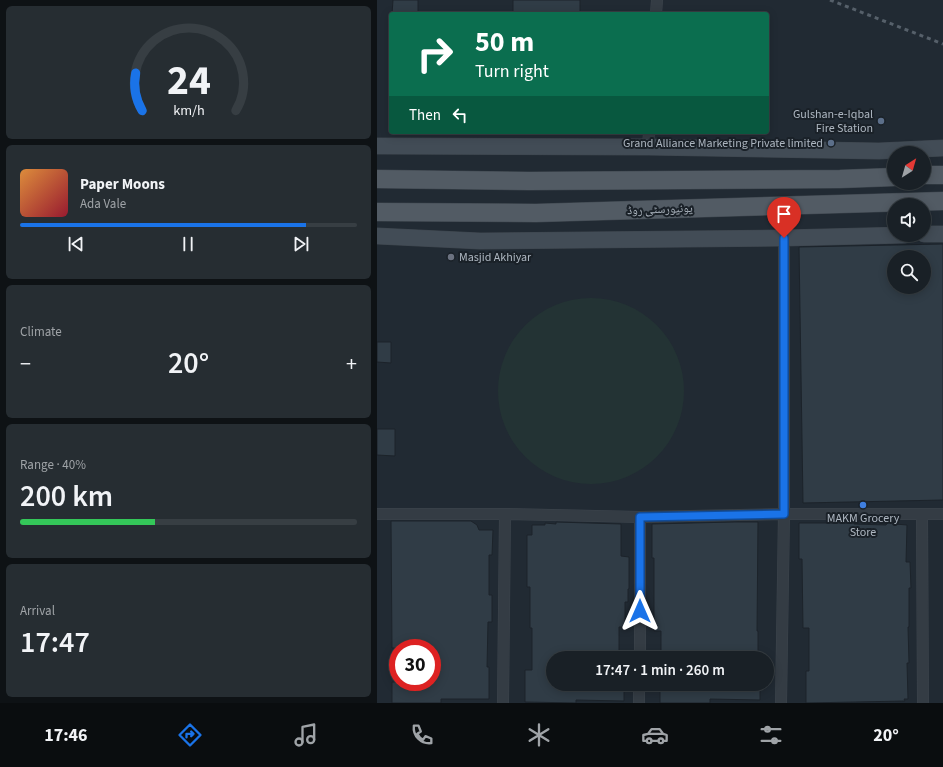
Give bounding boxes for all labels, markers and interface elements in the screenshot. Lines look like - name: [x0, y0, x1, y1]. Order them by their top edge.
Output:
- text: 50 m: [475, 22, 534, 62]
- icon: right: [409, 28, 461, 80]
- text: 24: [167, 51, 210, 111]
- text: Turn right: [475, 59, 549, 84]
- text: km/h: [173, 99, 204, 120]
- icon: left: [449, 104, 471, 126]
- text: Then: [409, 105, 441, 126]
- place label: Gulshan-e-Iqbal Fire Station: [793, 106, 873, 137]
- marker: Gulshan-e-Iqbal Fire Station: [876, 116, 886, 126]
- place label: Grand Alliance Marketing Private limited: [623, 135, 823, 152]
- marker: Grand Alliance Marketing Private limited: [826, 138, 836, 148]
- north arrow: [887, 146, 931, 190]
- map controls: [887, 146, 931, 294]
- text: Paper Moons: [80, 174, 165, 195]
- text: Ada Vale: [80, 195, 126, 213]
- pin: [767, 197, 801, 238]
- button: sound: [887, 198, 931, 242]
- street label: یونیورسٹی روڈ: [627, 200, 693, 219]
- icon: arrive: [773, 203, 795, 225]
- icon: previous: [65, 233, 87, 255]
- icon: pause: [177, 233, 199, 255]
- icon: next: [290, 233, 312, 255]
- place label: Masjid Akhiyar: [459, 249, 532, 266]
- button: search: [887, 250, 931, 294]
- marker: Masjid Akhiyar: [446, 252, 456, 262]
- text: Climate: [20, 323, 62, 341]
- text: 20°: [168, 342, 209, 385]
- text: −: [20, 348, 31, 380]
- text: +: [346, 348, 357, 380]
- text: Range · 40%: [20, 456, 86, 474]
- text: 200 km: [20, 475, 113, 518]
- marker: MAKM Grocery Store: [858, 500, 868, 510]
- place label: MAKM Grocery Store: [827, 510, 900, 541]
- position arrow: [619, 590, 661, 632]
- text: Arrival: [20, 602, 55, 620]
- text: 17:47: [20, 621, 90, 664]
- speed limit sign: 30: [389, 639, 441, 691]
- text: 17:47 · 1 min · 260 m: [595, 660, 725, 681]
- icon: directions: [176, 721, 204, 749]
- icon: music: [292, 721, 320, 749]
- icon: phone: [408, 721, 436, 749]
- icon: climate: [525, 721, 553, 749]
- icon: car: [641, 721, 669, 749]
- icon: filters: [757, 721, 785, 749]
- text: 17:46: [44, 723, 88, 748]
- text: 20°: [873, 723, 899, 748]

